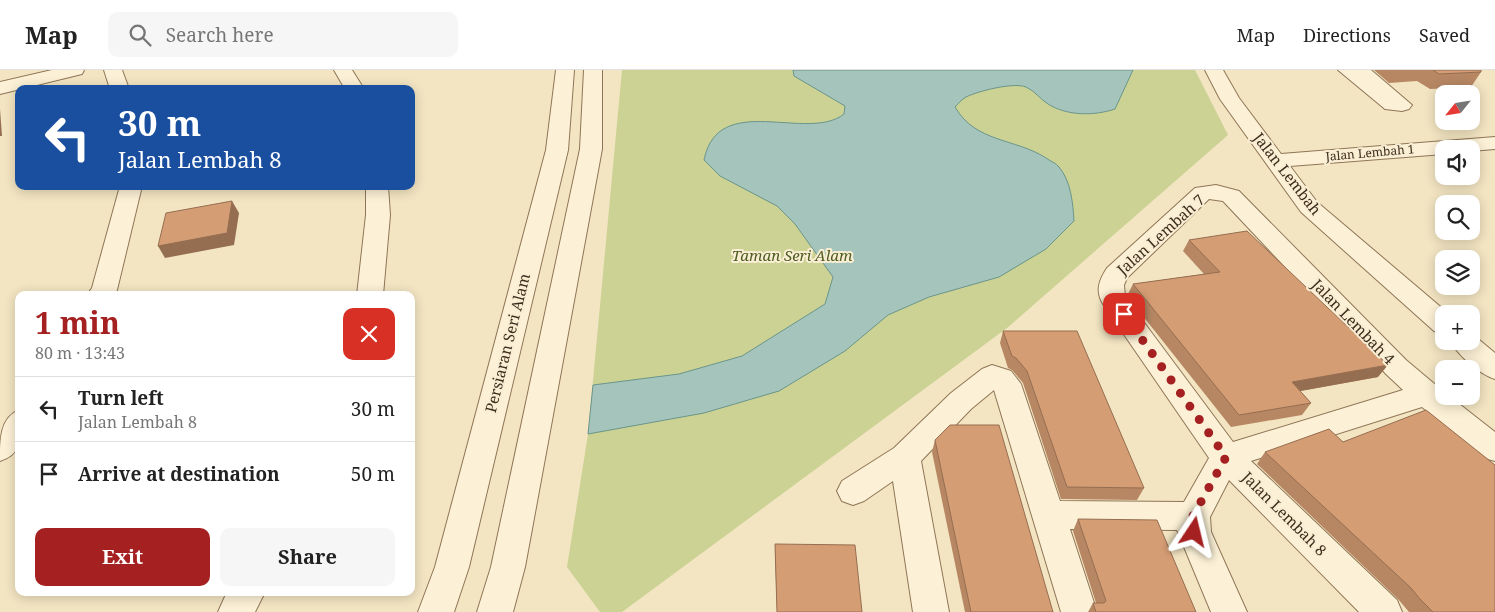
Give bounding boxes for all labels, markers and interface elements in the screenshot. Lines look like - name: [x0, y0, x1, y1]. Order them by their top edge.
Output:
- search box: [108, 12, 458, 57]
- text: Map: [25, 18, 78, 51]
- icon: search: [126, 21, 154, 49]
- text: Search here: [166, 22, 274, 48]
- text: Map: [1237, 23, 1275, 47]
- text: Directions: [1303, 23, 1391, 47]
- text: Saved: [1419, 23, 1470, 47]
- north arrow: [1435, 85, 1480, 130]
- map controls: [1435, 85, 1480, 405]
- text: 30 m: [118, 99, 201, 146]
- icon: left: [35, 105, 100, 170]
- street label: Jalan Lembah: [1249, 127, 1326, 219]
- street label: Jalan Lembah 1: [1324, 140, 1415, 165]
- button: sound: [1435, 140, 1480, 185]
- text: Jalan Lembah 8: [118, 144, 282, 174]
- street label: Jalan Lembah 7: [1111, 190, 1208, 280]
- button: search: [1435, 195, 1480, 240]
- park label: Taman Seri Alam: [732, 245, 853, 265]
- button: layers: [1435, 250, 1480, 295]
- street label: Persiaran Seri Alam: [480, 271, 534, 414]
- street label: Jalan Lembah 4: [1307, 274, 1400, 369]
- pin: [1103, 293, 1145, 335]
- icon: arrive: [1110, 300, 1138, 328]
- text: 1 min: [35, 302, 120, 343]
- button: +: [1435, 305, 1480, 350]
- button: close: [343, 308, 395, 360]
- text: 80 m · 13:43: [35, 342, 125, 364]
- button: −: [1435, 360, 1480, 405]
- text: Turn left: [78, 385, 164, 411]
- icon: left: [35, 395, 63, 423]
- text: 30 m: [351, 396, 395, 422]
- text: Jalan Lembah 8: [78, 411, 197, 433]
- icon: arrive: [35, 460, 63, 488]
- text: Arrive at destination: [78, 461, 280, 487]
- text: 50 m: [351, 461, 395, 487]
- street label: Jalan Lembah 8: [1238, 466, 1331, 560]
- position arrow: [1167, 505, 1219, 557]
- button: Exit: [35, 528, 210, 586]
- button: Share: [220, 528, 395, 586]

